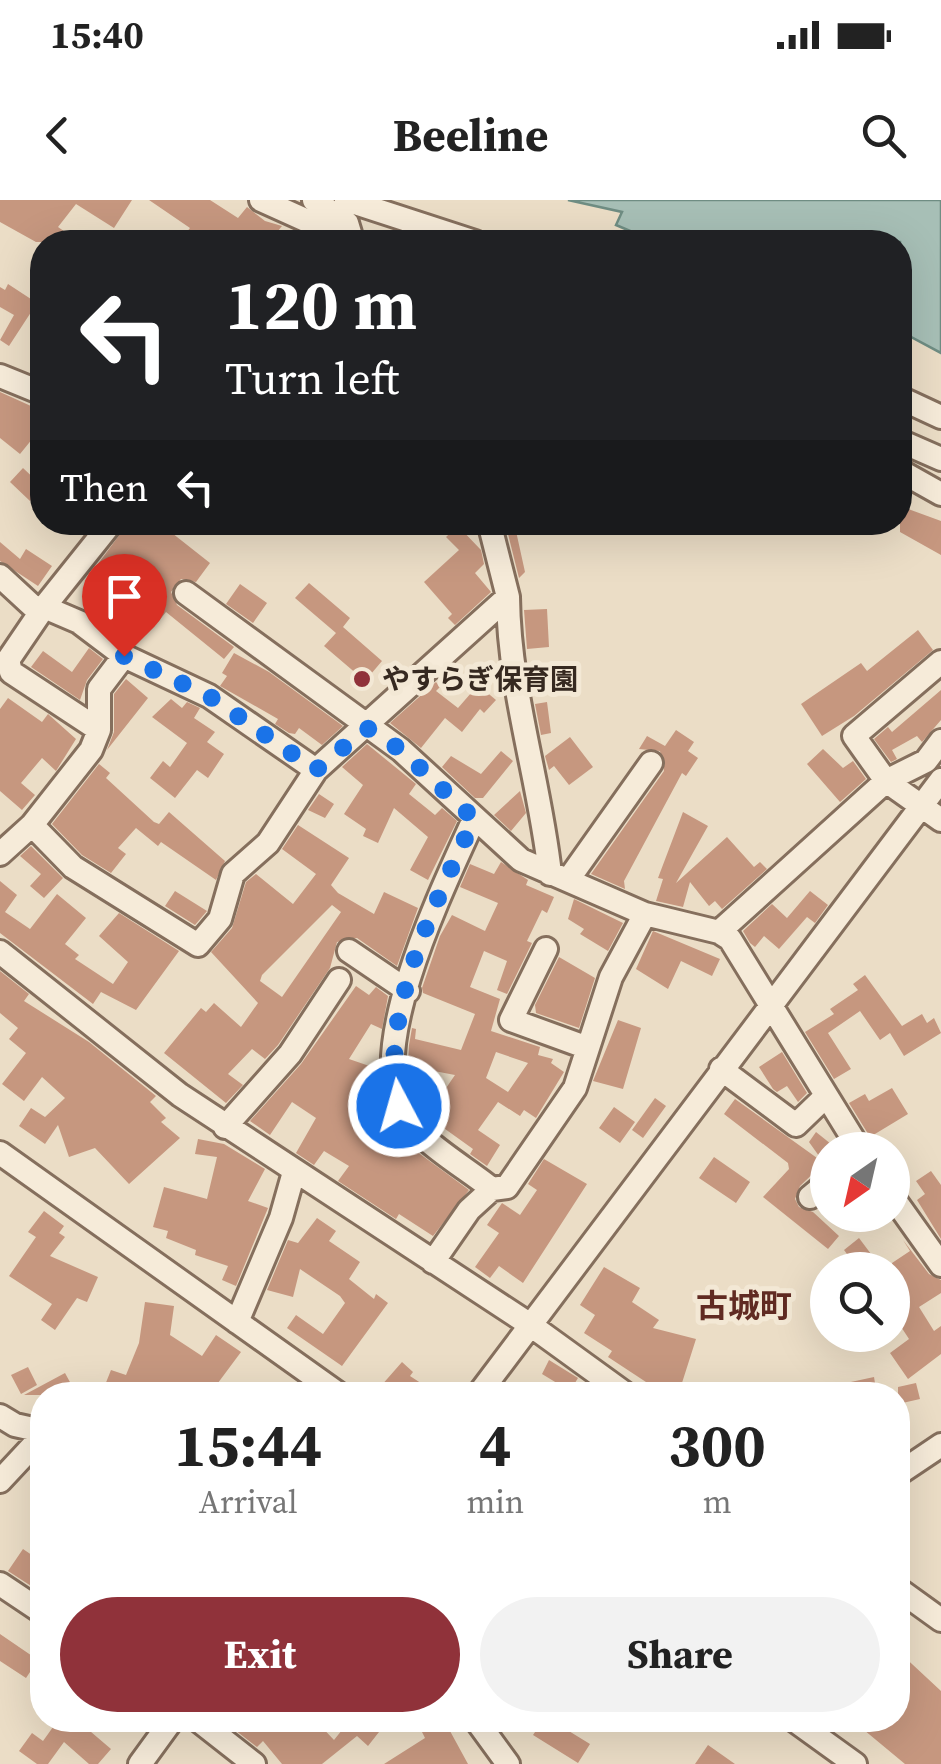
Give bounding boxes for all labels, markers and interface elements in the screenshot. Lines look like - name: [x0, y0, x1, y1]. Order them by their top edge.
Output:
- text: 15:40: [50, 9, 144, 61]
- text: Beeline: [393, 104, 548, 166]
- icon: back: [30, 108, 85, 163]
- icon: search: [856, 108, 911, 163]
- text: 120 m: [225, 256, 417, 352]
- icon: left: [60, 270, 190, 400]
- text: Turn left: [225, 347, 399, 409]
- icon: left: [168, 460, 223, 515]
- text: Then: [60, 462, 148, 514]
- pin: [82, 554, 167, 657]
- icon: arrive: [97, 569, 152, 624]
- place label: やすらぎ保育園: [382, 660, 578, 698]
- marker: やすらぎ保育園: [351, 668, 373, 690]
- position arrow: [347, 1054, 451, 1158]
- north arrow: [810, 1132, 910, 1232]
- map controls: [810, 1132, 910, 1352]
- button: search: [810, 1252, 910, 1352]
- district label: 古城町: [696, 1284, 792, 1328]
- text: 15:44: [174, 1404, 322, 1486]
- text: 4: [479, 1404, 512, 1486]
- text: 300: [668, 1404, 766, 1486]
- text: Arrival: [199, 1480, 298, 1524]
- text: min: [466, 1480, 524, 1524]
- text: m: [703, 1480, 731, 1524]
- button: Exit: [60, 1597, 460, 1712]
- button: Share: [480, 1597, 880, 1712]

